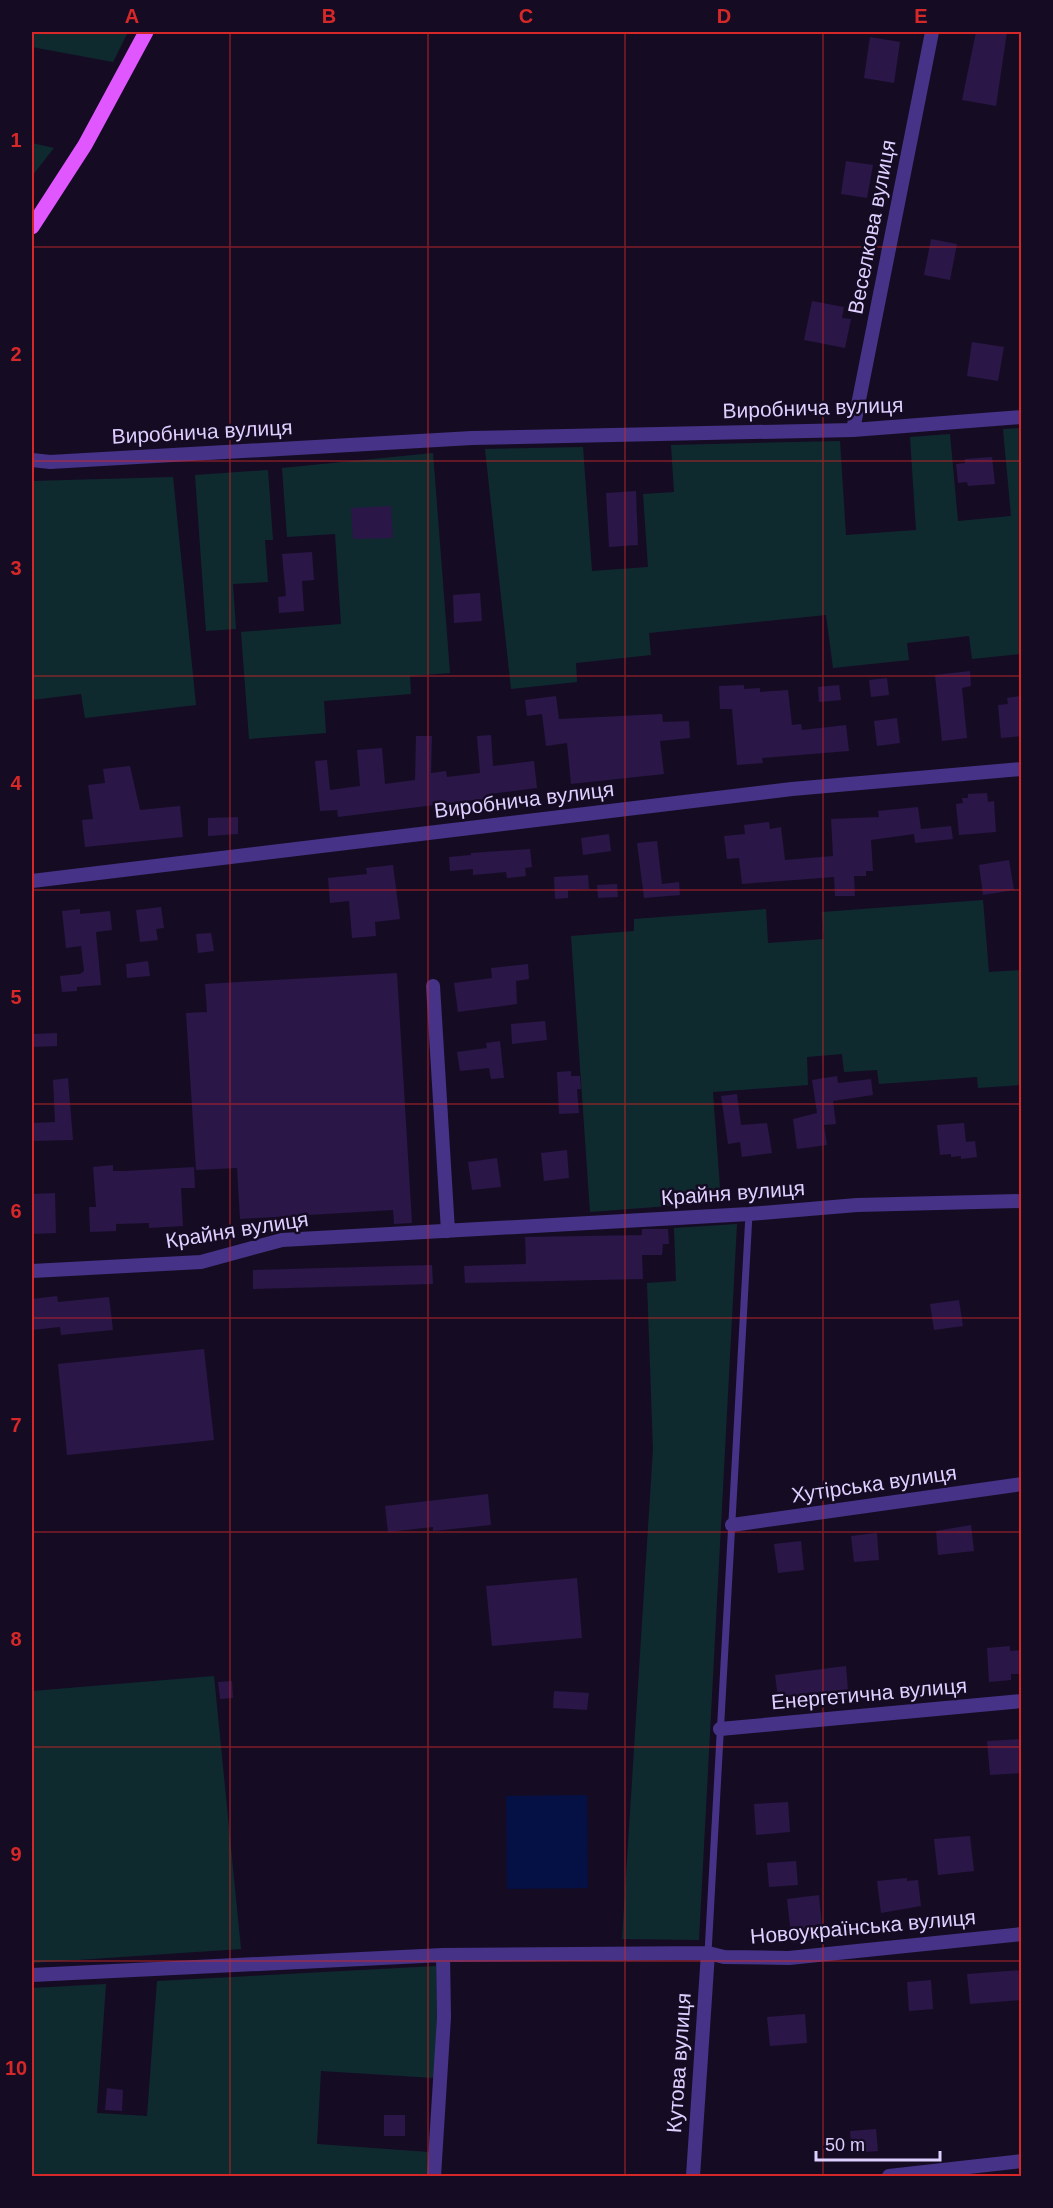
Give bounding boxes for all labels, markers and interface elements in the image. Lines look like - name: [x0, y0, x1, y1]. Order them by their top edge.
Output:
- text: A: [125, 5, 139, 27]
- text: B: [322, 5, 336, 27]
- text: C: [519, 5, 533, 27]
- text: D: [717, 5, 731, 27]
- text: E: [914, 5, 928, 27]
- text: 1: [10, 129, 22, 151]
- street label: Веселкова вулиця: [843, 138, 900, 316]
- text: 2: [10, 343, 22, 365]
- street label: Виробнича вулиця: [722, 393, 904, 422]
- street label: Виробнича вулиця: [111, 415, 293, 448]
- text: 3: [10, 557, 22, 579]
- text: 4: [10, 772, 22, 794]
- street label: Виробнича вулиця: [433, 777, 615, 822]
- text: 5: [10, 986, 22, 1008]
- street label: Крайня вулиця: [660, 1176, 806, 1209]
- text: 6: [10, 1200, 22, 1222]
- street label: Крайня вулиця: [164, 1207, 310, 1252]
- text: 7: [10, 1414, 22, 1436]
- street label: Хутірська вулиця: [790, 1461, 958, 1506]
- text: 8: [10, 1628, 22, 1650]
- street label: Енергетична вулиця: [770, 1673, 968, 1714]
- text: 9: [10, 1843, 22, 1865]
- street label: Новоукраїнська вулиця: [749, 1905, 977, 1948]
- street label: Кутова вулиця: [662, 1992, 695, 2134]
- text: 10: [5, 2057, 27, 2079]
- scale bar: [816, 2124, 940, 2162]
- text: 50 m: [825, 2135, 865, 2155]

